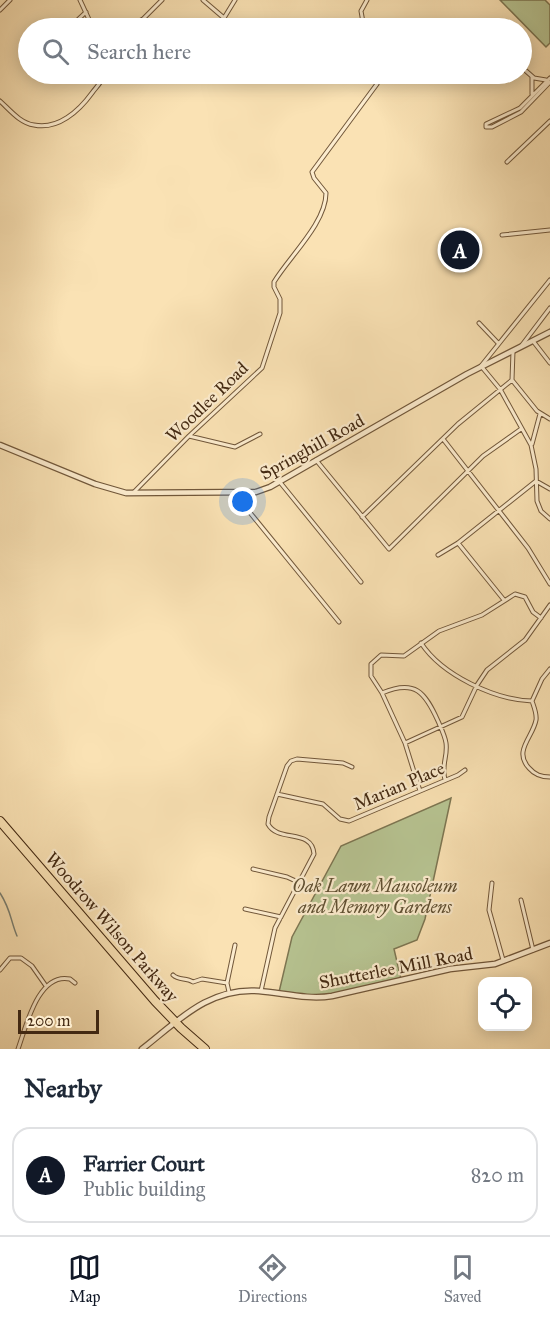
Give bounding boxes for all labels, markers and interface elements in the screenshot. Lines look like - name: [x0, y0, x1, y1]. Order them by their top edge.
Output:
- search box: [18, 18, 532, 84]
- icon: search: [39, 35, 72, 68]
- text: Search here: [87, 38, 191, 65]
- pin: A: [440, 228, 480, 272]
- street label: Woodlee Road: [161, 357, 253, 447]
- street label: Springhill Road: [256, 409, 369, 486]
- your location: [228, 487, 257, 516]
- street label: Marian Place: [350, 757, 448, 815]
- street label: Woodrow Wilson Parkway: [41, 847, 184, 1007]
- park label: Oak Lawn Mausoleum and Memory Gardens: [293, 875, 458, 918]
- street label: Shutterlee Mill Road: [317, 942, 475, 994]
- map controls: [478, 977, 532, 1031]
- button: locate: [478, 977, 532, 1031]
- scale bar: [18, 1007, 99, 1034]
- text: 200 m: [27, 1011, 70, 1030]
- text: Nearby: [24, 1072, 102, 1104]
- text: Farrier Court: [83, 1150, 205, 1177]
- text: A: [39, 1163, 52, 1187]
- text: 820 m: [471, 1163, 524, 1187]
- text: Public building: [83, 1177, 205, 1201]
- tab: Map: [68, 1251, 101, 1306]
- tab: Directions: [238, 1251, 307, 1306]
- tab: Saved: [444, 1251, 482, 1306]

